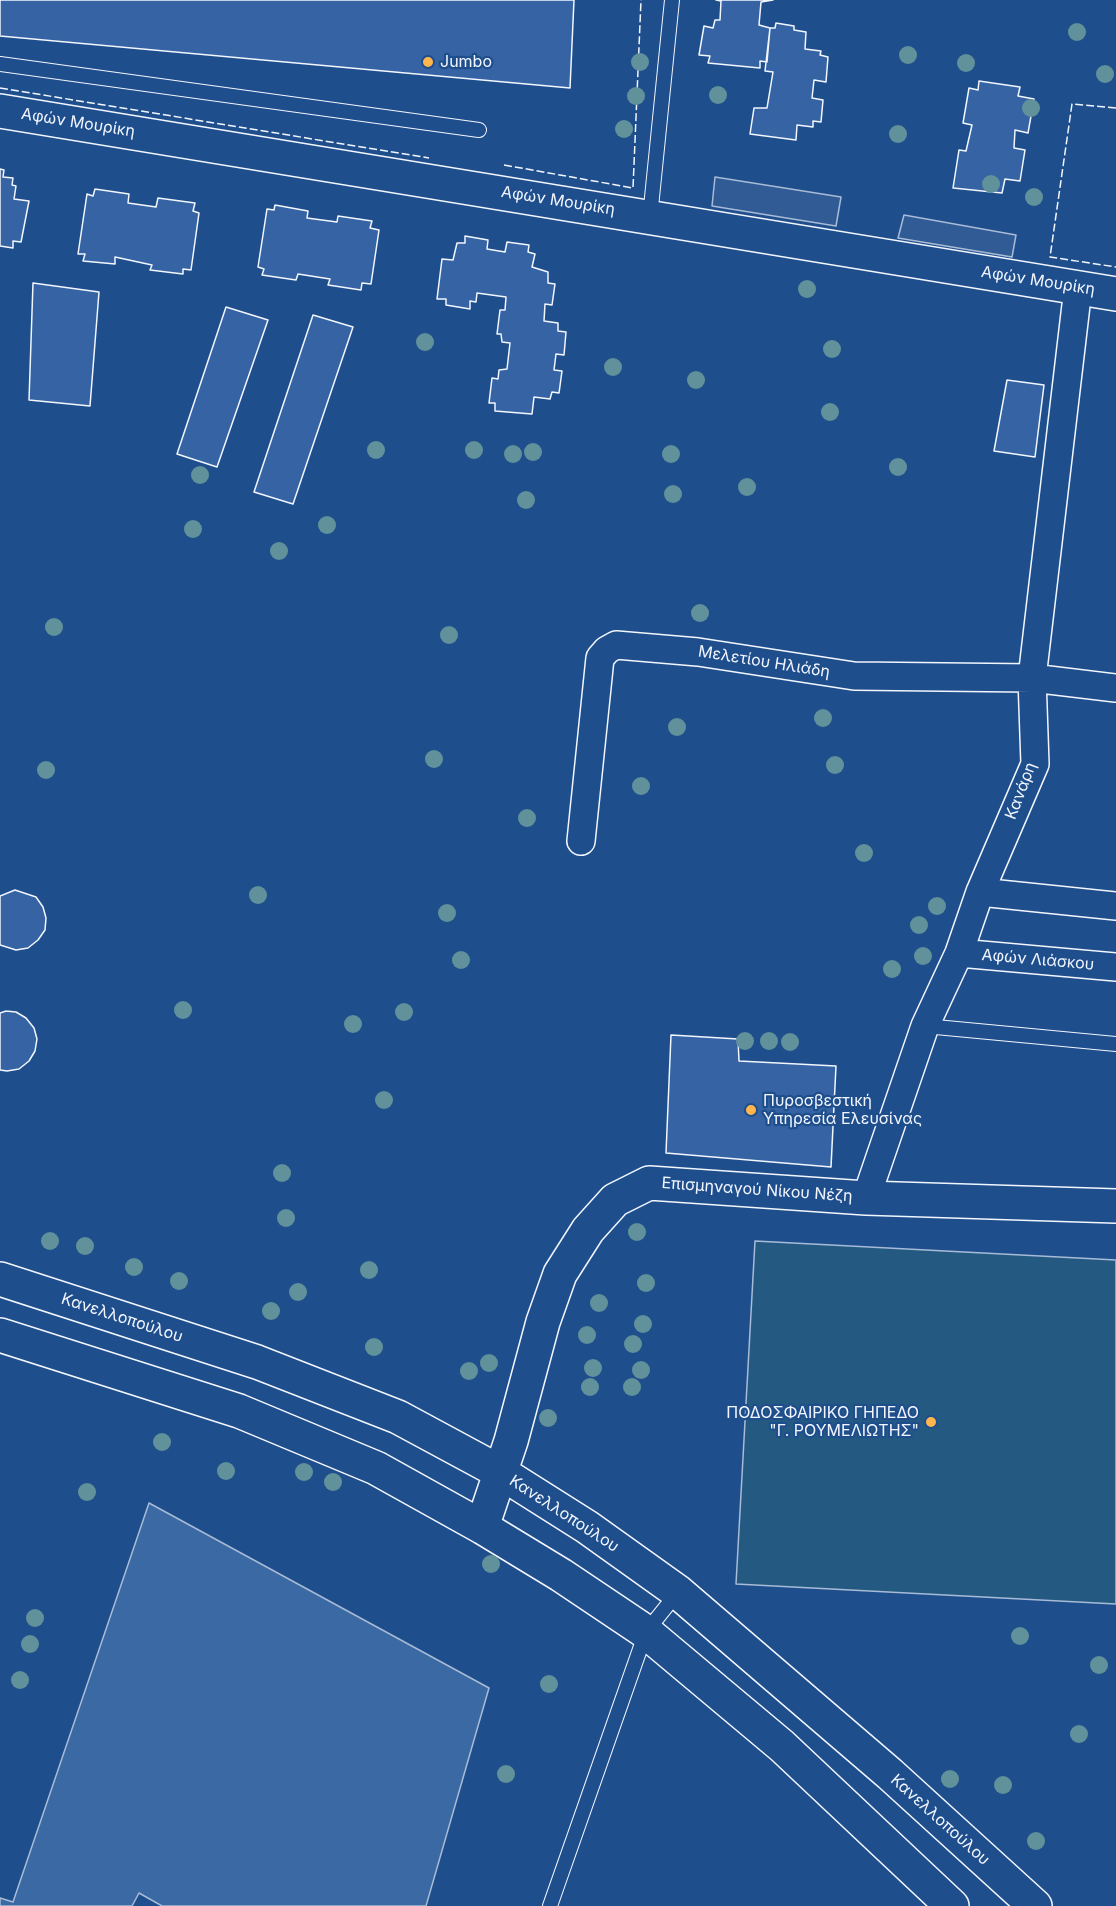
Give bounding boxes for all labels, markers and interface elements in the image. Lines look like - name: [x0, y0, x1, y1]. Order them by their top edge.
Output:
- place label: Jumbo: [440, 52, 492, 72]
- marker: Jumbo: [421, 55, 435, 69]
- street label: Αφών Μουρίκη: [20, 105, 136, 141]
- street label: Αφών Μουρίκη: [500, 183, 616, 219]
- street label: Αφών Μουρίκη: [980, 263, 1096, 299]
- street label: Μελετίου Ηλιάδη: [697, 642, 831, 682]
- street label: Κανάρη: [1001, 760, 1041, 822]
- street label: Αφών Λιάσκου: [981, 946, 1095, 974]
- place label: Πυροσβεστική Υπηρεσία Ελευσίνας: [763, 1091, 922, 1129]
- marker: Πυροσβεστική Υπηρεσία Ελευσίνας: [744, 1103, 758, 1117]
- street label: Επισμηναγού Νίκου Νέζη: [661, 1174, 853, 1206]
- street label: Κανελλοπούλου: [59, 1289, 185, 1347]
- place label: ΠΟΔΟΣΦΑΙΡΙΚΟ ΓΗΠΕΔΟ "Γ. ΡΟΥΜΕΛΙΩΤΗΣ": [726, 1403, 919, 1441]
- marker: ΠΟΔΟΣΦΑΙΡΙΚΟ ΓΗΠΕΔΟ "Γ. ΡΟΥΜΕΛΙΩΤΗΣ": [924, 1415, 938, 1429]
- street label: Κανελλοπούλου: [506, 1471, 622, 1557]
- street label: Κανελλοπούλου: [887, 1771, 993, 1869]

